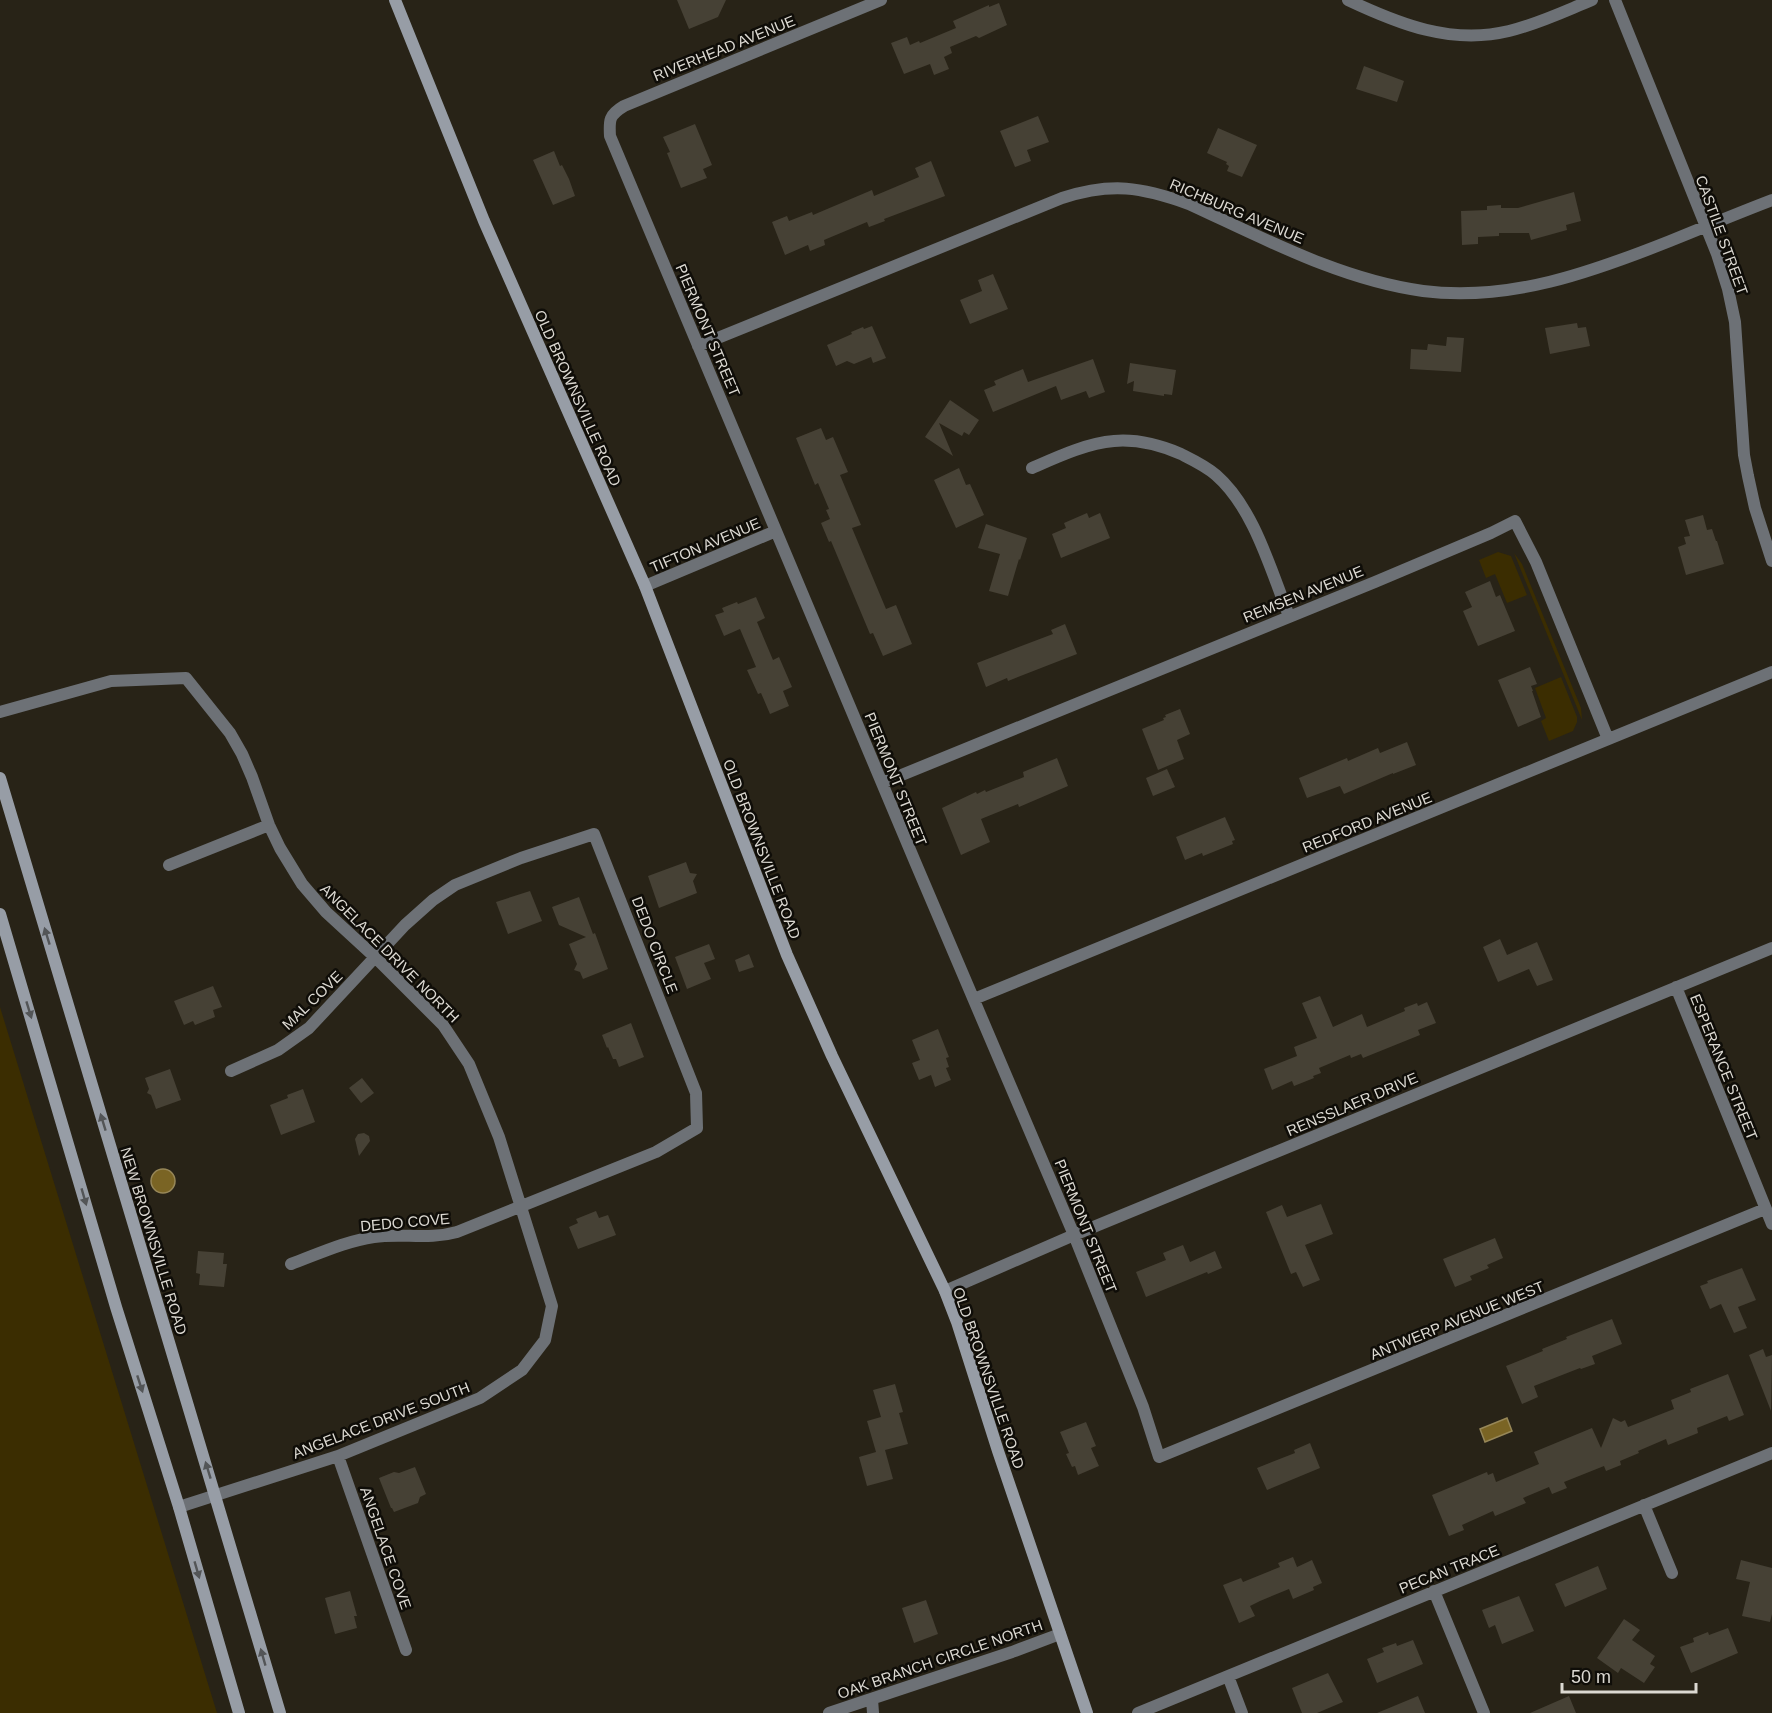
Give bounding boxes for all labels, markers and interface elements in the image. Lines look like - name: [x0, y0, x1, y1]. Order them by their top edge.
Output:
- street label: RIVERHEAD AVENUE: [651, 12, 797, 84]
- street label: CASTILE STREET: [1692, 173, 1752, 297]
- street label: RICHBURG AVENUE: [1167, 175, 1307, 247]
- street label: PIERMONT STREET: [672, 261, 744, 399]
- street label: OLD BROWNSVILLE ROAD: [531, 307, 625, 489]
- street label: TIFTON AVENUE: [647, 514, 763, 576]
- street label: REMSEN AVENUE: [1240, 562, 1366, 626]
- street label: PIERMONT STREET: [861, 710, 931, 848]
- street label: OLD BROWNSVILLE ROAD: [720, 757, 804, 941]
- street label: REDFORD AVENUE: [1300, 788, 1434, 856]
- street label: ANGELACE DRIVE NORTH: [317, 880, 463, 1026]
- street label: DEDO CIRCLE: [629, 894, 681, 996]
- one-way arrow: [42, 926, 51, 944]
- street label: MAL COVE: [278, 967, 346, 1033]
- street label: ESPERANCE STREET: [1687, 992, 1761, 1142]
- one-way arrow: [25, 1001, 34, 1019]
- street label: RENSSLAER DRIVE: [1284, 1069, 1420, 1139]
- one-way arrow: [98, 1113, 107, 1131]
- street label: NEW BROWNSVILLE ROAD: [117, 1145, 191, 1337]
- street label: PIERMONT STREET: [1051, 1157, 1121, 1295]
- one-way arrow: [80, 1188, 89, 1206]
- street label: DEDO COVE: [359, 1210, 451, 1234]
- street label: ANTWERP AVENUE WEST: [1368, 1277, 1546, 1363]
- street label: OLD BROWNSVILLE ROAD: [950, 1285, 1028, 1471]
- one-way arrow: [136, 1375, 145, 1393]
- street label: ANGELACE DRIVE SOUTH: [290, 1378, 472, 1462]
- one-way arrow: [203, 1461, 212, 1479]
- street label: ANGELACE COVE: [357, 1485, 415, 1611]
- street label: PECAN TRACE: [1396, 1541, 1502, 1597]
- one-way arrow: [193, 1561, 202, 1579]
- street label: OAK BRANCH CIRCLE NORTH: [835, 1616, 1045, 1702]
- one-way arrow: [258, 1648, 267, 1666]
- scale bar: [1562, 1656, 1696, 1694]
- text: 50 m: [1571, 1667, 1611, 1687]

